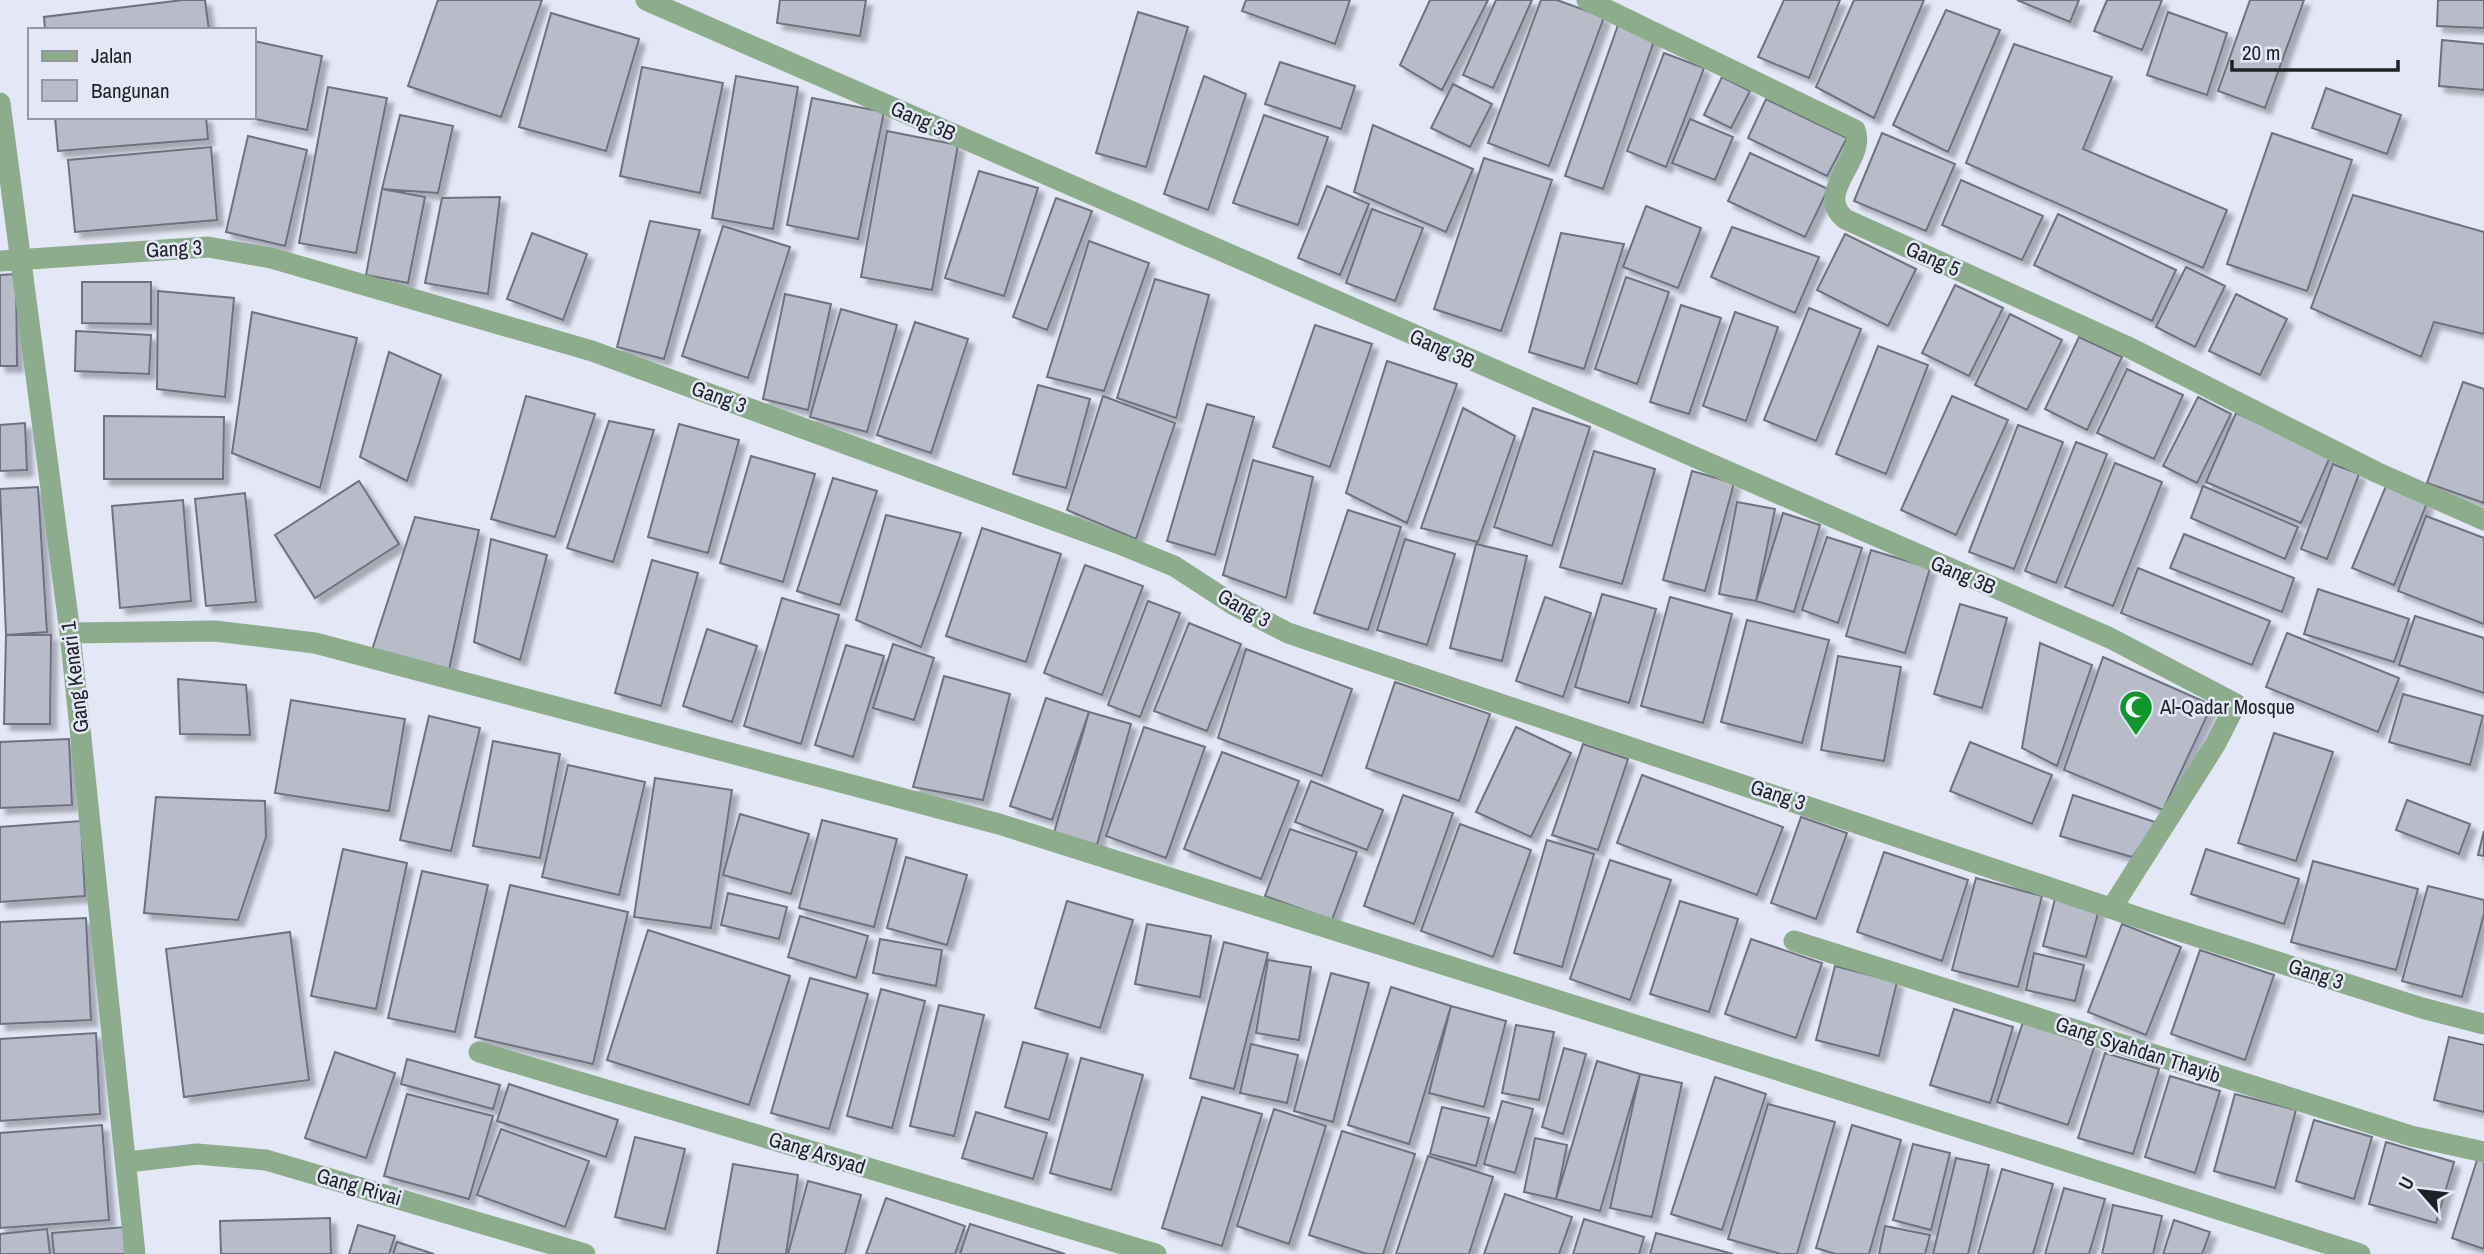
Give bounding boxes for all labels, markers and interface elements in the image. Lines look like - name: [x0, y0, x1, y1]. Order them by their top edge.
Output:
- legend: [28, 28, 256, 119]
- scale bar: [2232, 28, 2398, 72]
- text: 20 m: [2242, 38, 2280, 67]
- text: Jalan: [91, 41, 132, 70]
- text: Bangunan: [91, 76, 170, 105]
- street label: Gang 3B: [886, 93, 960, 148]
- street label: Gang 3: [145, 233, 203, 264]
- street label: Gang 5: [1901, 234, 1965, 283]
- street label: Gang 3B: [1405, 321, 1479, 376]
- street label: Gang 3: [688, 373, 751, 420]
- street label: Gang 3B: [1926, 548, 2000, 601]
- street label: Gang 3: [1213, 581, 1276, 634]
- street label: Gang Kenari 1: [53, 619, 96, 734]
- mosque icon: Al-Qadar Mosque: [2117, 688, 2155, 737]
- place label: Al-Qadar Mosque: [2159, 692, 2295, 721]
- street label: Gang 3: [1747, 772, 1810, 817]
- street label: Gang 3: [2285, 951, 2348, 996]
- street label: Gang Syahdan Thayib: [2052, 1009, 2224, 1090]
- street label: Gang Arsyad: [765, 1124, 869, 1181]
- north arrow: [2386, 1156, 2456, 1226]
- street label: Gang Rivai: [313, 1161, 405, 1212]
- text: U: [2392, 1172, 2420, 1194]

